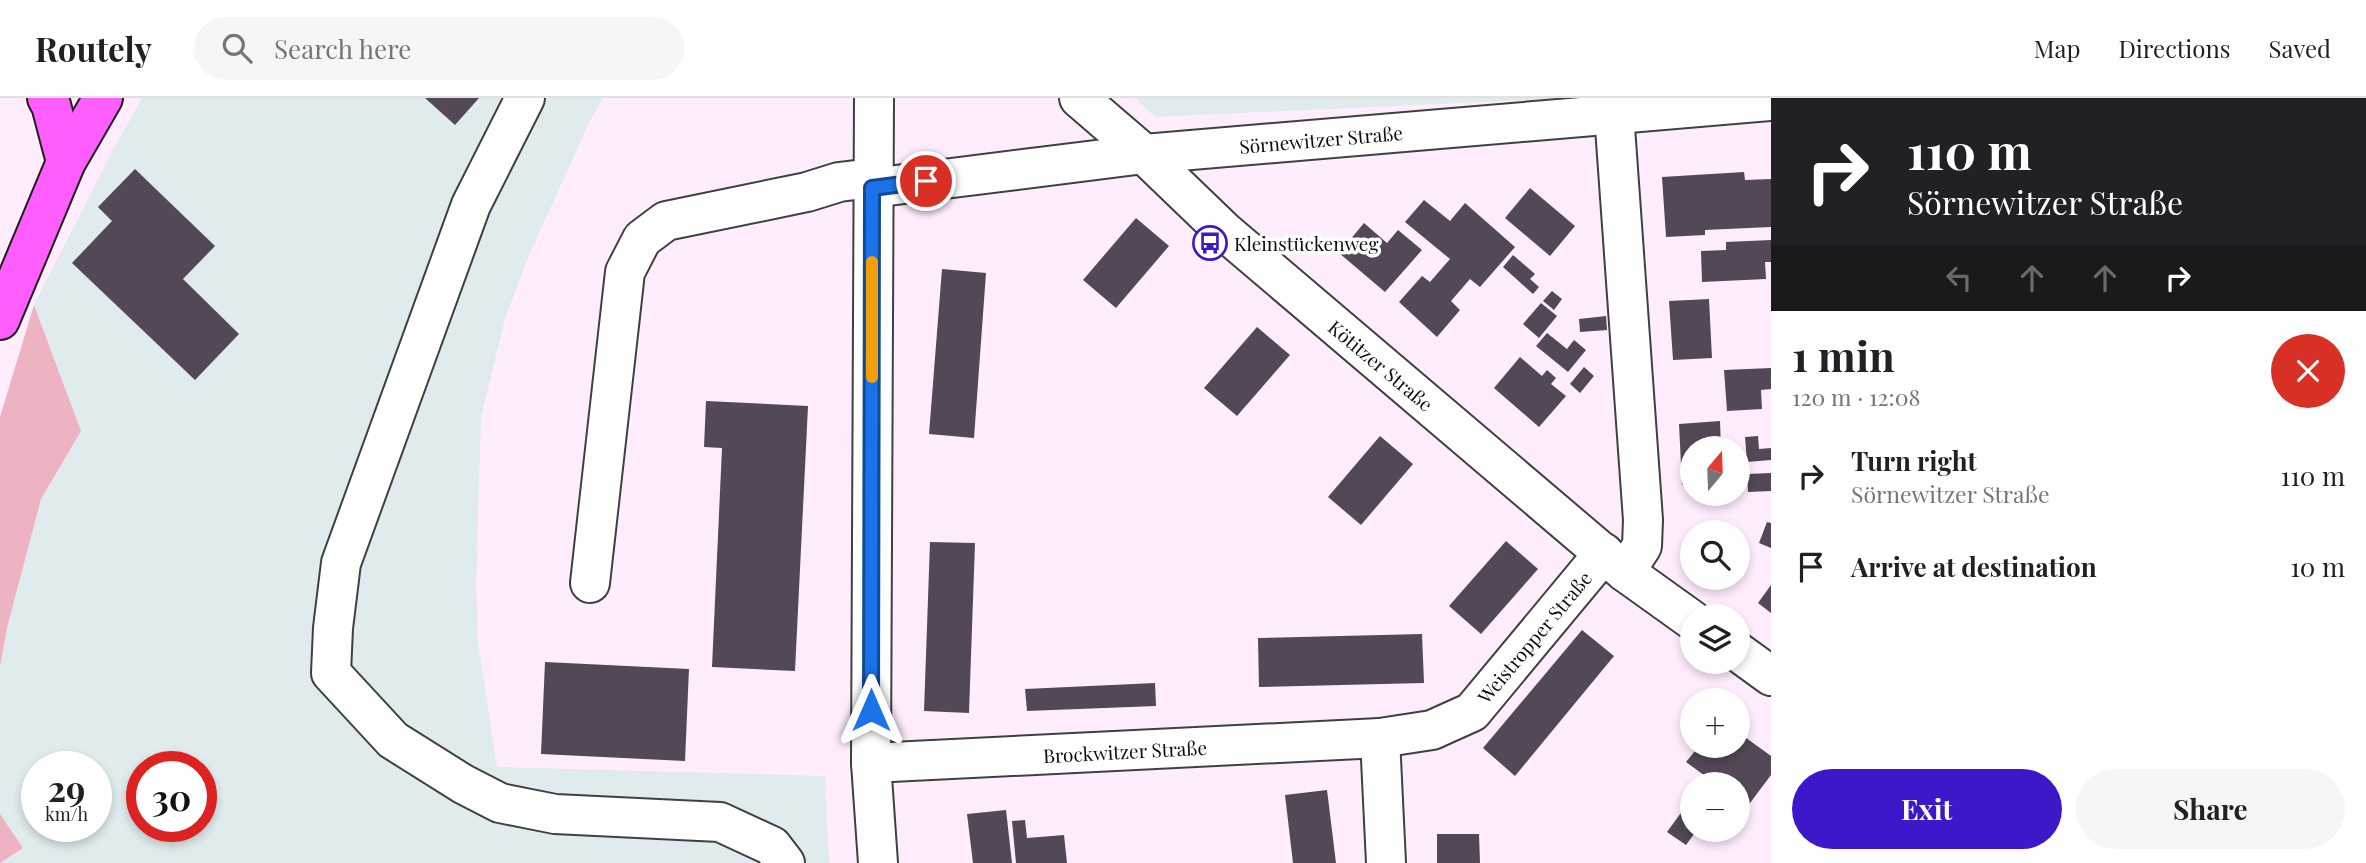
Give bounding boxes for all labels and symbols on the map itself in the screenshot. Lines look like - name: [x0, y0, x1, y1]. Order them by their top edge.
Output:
- street label: Sörnewitzer Straße: [1238, 119, 1404, 159]
- pin: [896, 151, 956, 211]
- bus stop icon: Kleinstückenweg: [1191, 224, 1229, 262]
- place label: Kleinstückenweg: [1234, 230, 1379, 256]
- street label: Kötitzer Straße: [1323, 314, 1439, 416]
- north arrow: [1680, 436, 1750, 506]
- street label: Weistropper Straße: [1470, 565, 1597, 709]
- position arrow: [834, 673, 908, 747]
- street label: Brockwitzer Straße: [1042, 734, 1208, 768]
- speed limit sign: 30: [126, 751, 217, 842]

